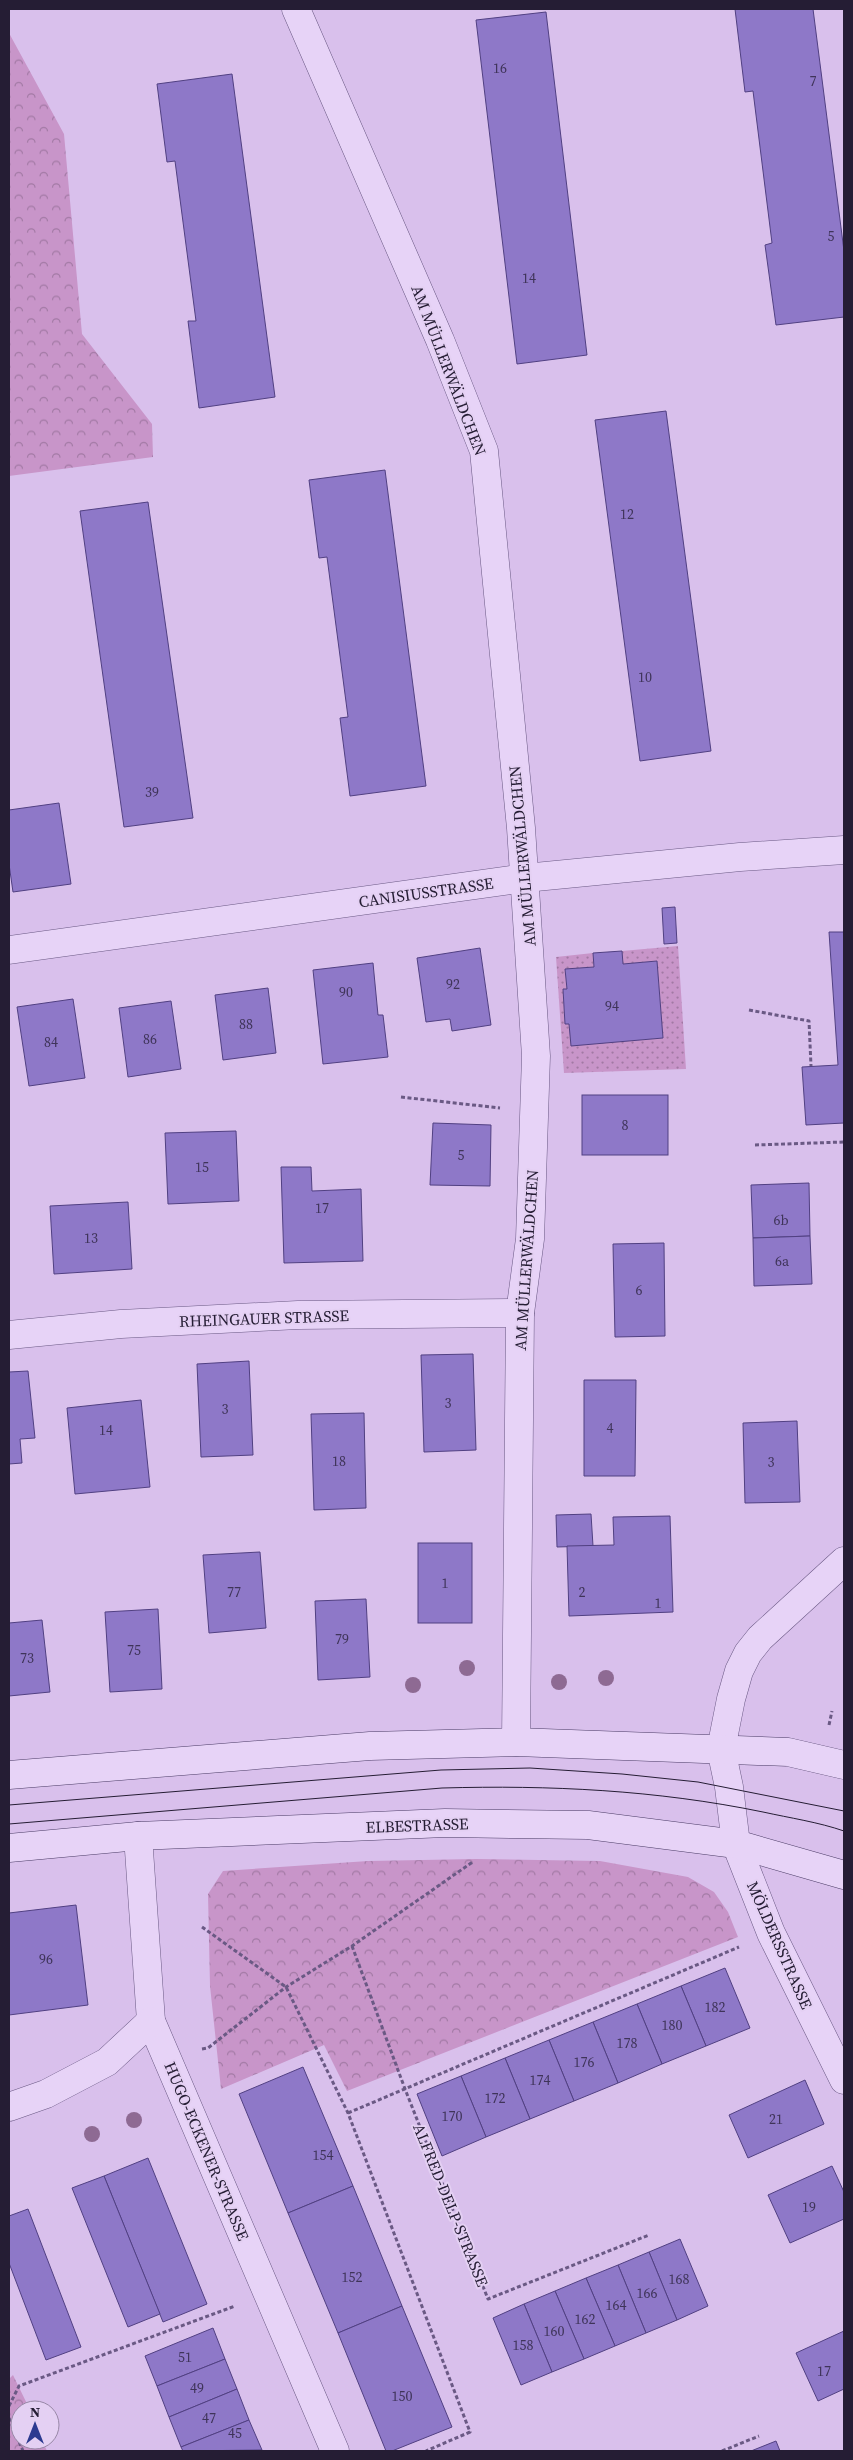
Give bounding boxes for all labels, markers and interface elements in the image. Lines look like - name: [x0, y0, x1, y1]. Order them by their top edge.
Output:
- house number: 16: [493, 58, 507, 78]
- house number: 7: [810, 71, 817, 91]
- house number: 5: [828, 226, 835, 246]
- house number: 14: [522, 268, 536, 288]
- street label: AM MÜLLERWÄLDCHEN: [406, 282, 492, 459]
- house number: 12: [620, 504, 634, 524]
- house number: 10: [638, 667, 652, 687]
- street label: AM MÜLLERWÄLDCHEN: [503, 765, 541, 947]
- house number: 39: [145, 782, 159, 802]
- street label: CANISIUSSTRASSE: [357, 872, 495, 912]
- house number: 92: [446, 974, 460, 994]
- house number: 90: [339, 982, 353, 1002]
- house number: 94: [605, 996, 619, 1016]
- house number: 88: [239, 1014, 253, 1034]
- house number: 86: [143, 1029, 157, 1049]
- house number: 84: [44, 1032, 58, 1052]
- house number: 8: [622, 1115, 629, 1135]
- house number: 5: [458, 1145, 465, 1165]
- house number: 15: [195, 1157, 209, 1177]
- street label: AM MÜLLERWÄLDCHEN: [509, 1169, 543, 1351]
- house number: 17: [315, 1198, 329, 1218]
- house number: 6b: [773, 1210, 789, 1230]
- house number: 13: [84, 1228, 98, 1248]
- house number: 6a: [775, 1251, 790, 1271]
- house number: 6: [636, 1280, 643, 1300]
- street label: RHEINGAUER STRASSE: [179, 1304, 350, 1332]
- house number: 3: [445, 1393, 452, 1413]
- house number: 3: [222, 1399, 229, 1419]
- house number: 4: [607, 1418, 614, 1438]
- house number: 14: [99, 1420, 113, 1440]
- house number: 18: [332, 1451, 346, 1471]
- house number: 3: [768, 1452, 775, 1472]
- house number: 1: [442, 1573, 449, 1593]
- house number: 77: [227, 1582, 241, 1602]
- house number: 2: [579, 1582, 586, 1602]
- house number: 1: [655, 1593, 662, 1613]
- house number: 79: [335, 1629, 349, 1649]
- house number: 75: [127, 1640, 141, 1660]
- house number: 73: [20, 1648, 34, 1668]
- street label: ELBESTRASSE: [365, 1812, 469, 1838]
- street label: MÖLDERSSTRASSE: [742, 1878, 818, 2013]
- house number: 96: [39, 1949, 53, 1969]
- house number: 182: [705, 1997, 726, 2017]
- house number: 180: [662, 2015, 683, 2035]
- house number: 178: [617, 2033, 638, 2053]
- house number: 176: [574, 2052, 595, 2072]
- street label: HUGO-ECKENER-STRASSE: [159, 2058, 255, 2244]
- house number: 174: [530, 2070, 551, 2090]
- house number: 172: [485, 2088, 506, 2108]
- house number: 170: [442, 2106, 463, 2126]
- house number: 21: [769, 2109, 783, 2129]
- street label: ALFRED-DELP-STRASSE: [408, 2120, 494, 2290]
- house number: 154: [313, 2145, 334, 2165]
- house number: 19: [802, 2197, 816, 2217]
- house number: 152: [342, 2267, 363, 2287]
- house number: 168: [669, 2269, 690, 2289]
- house number: 166: [637, 2283, 658, 2303]
- house number: 164: [606, 2295, 627, 2315]
- house number: 162: [575, 2309, 596, 2329]
- house number: 160: [544, 2321, 565, 2341]
- house number: 158: [513, 2335, 534, 2355]
- house number: 51: [178, 2347, 192, 2367]
- house number: 17: [817, 2361, 831, 2381]
- house number: 49: [190, 2378, 204, 2398]
- house number: 150: [392, 2386, 413, 2406]
- north arrow: [10, 2400, 60, 2450]
- text: N: [30, 2402, 40, 2422]
- house number: 47: [202, 2408, 216, 2428]
- house number: 45: [228, 2423, 242, 2443]

